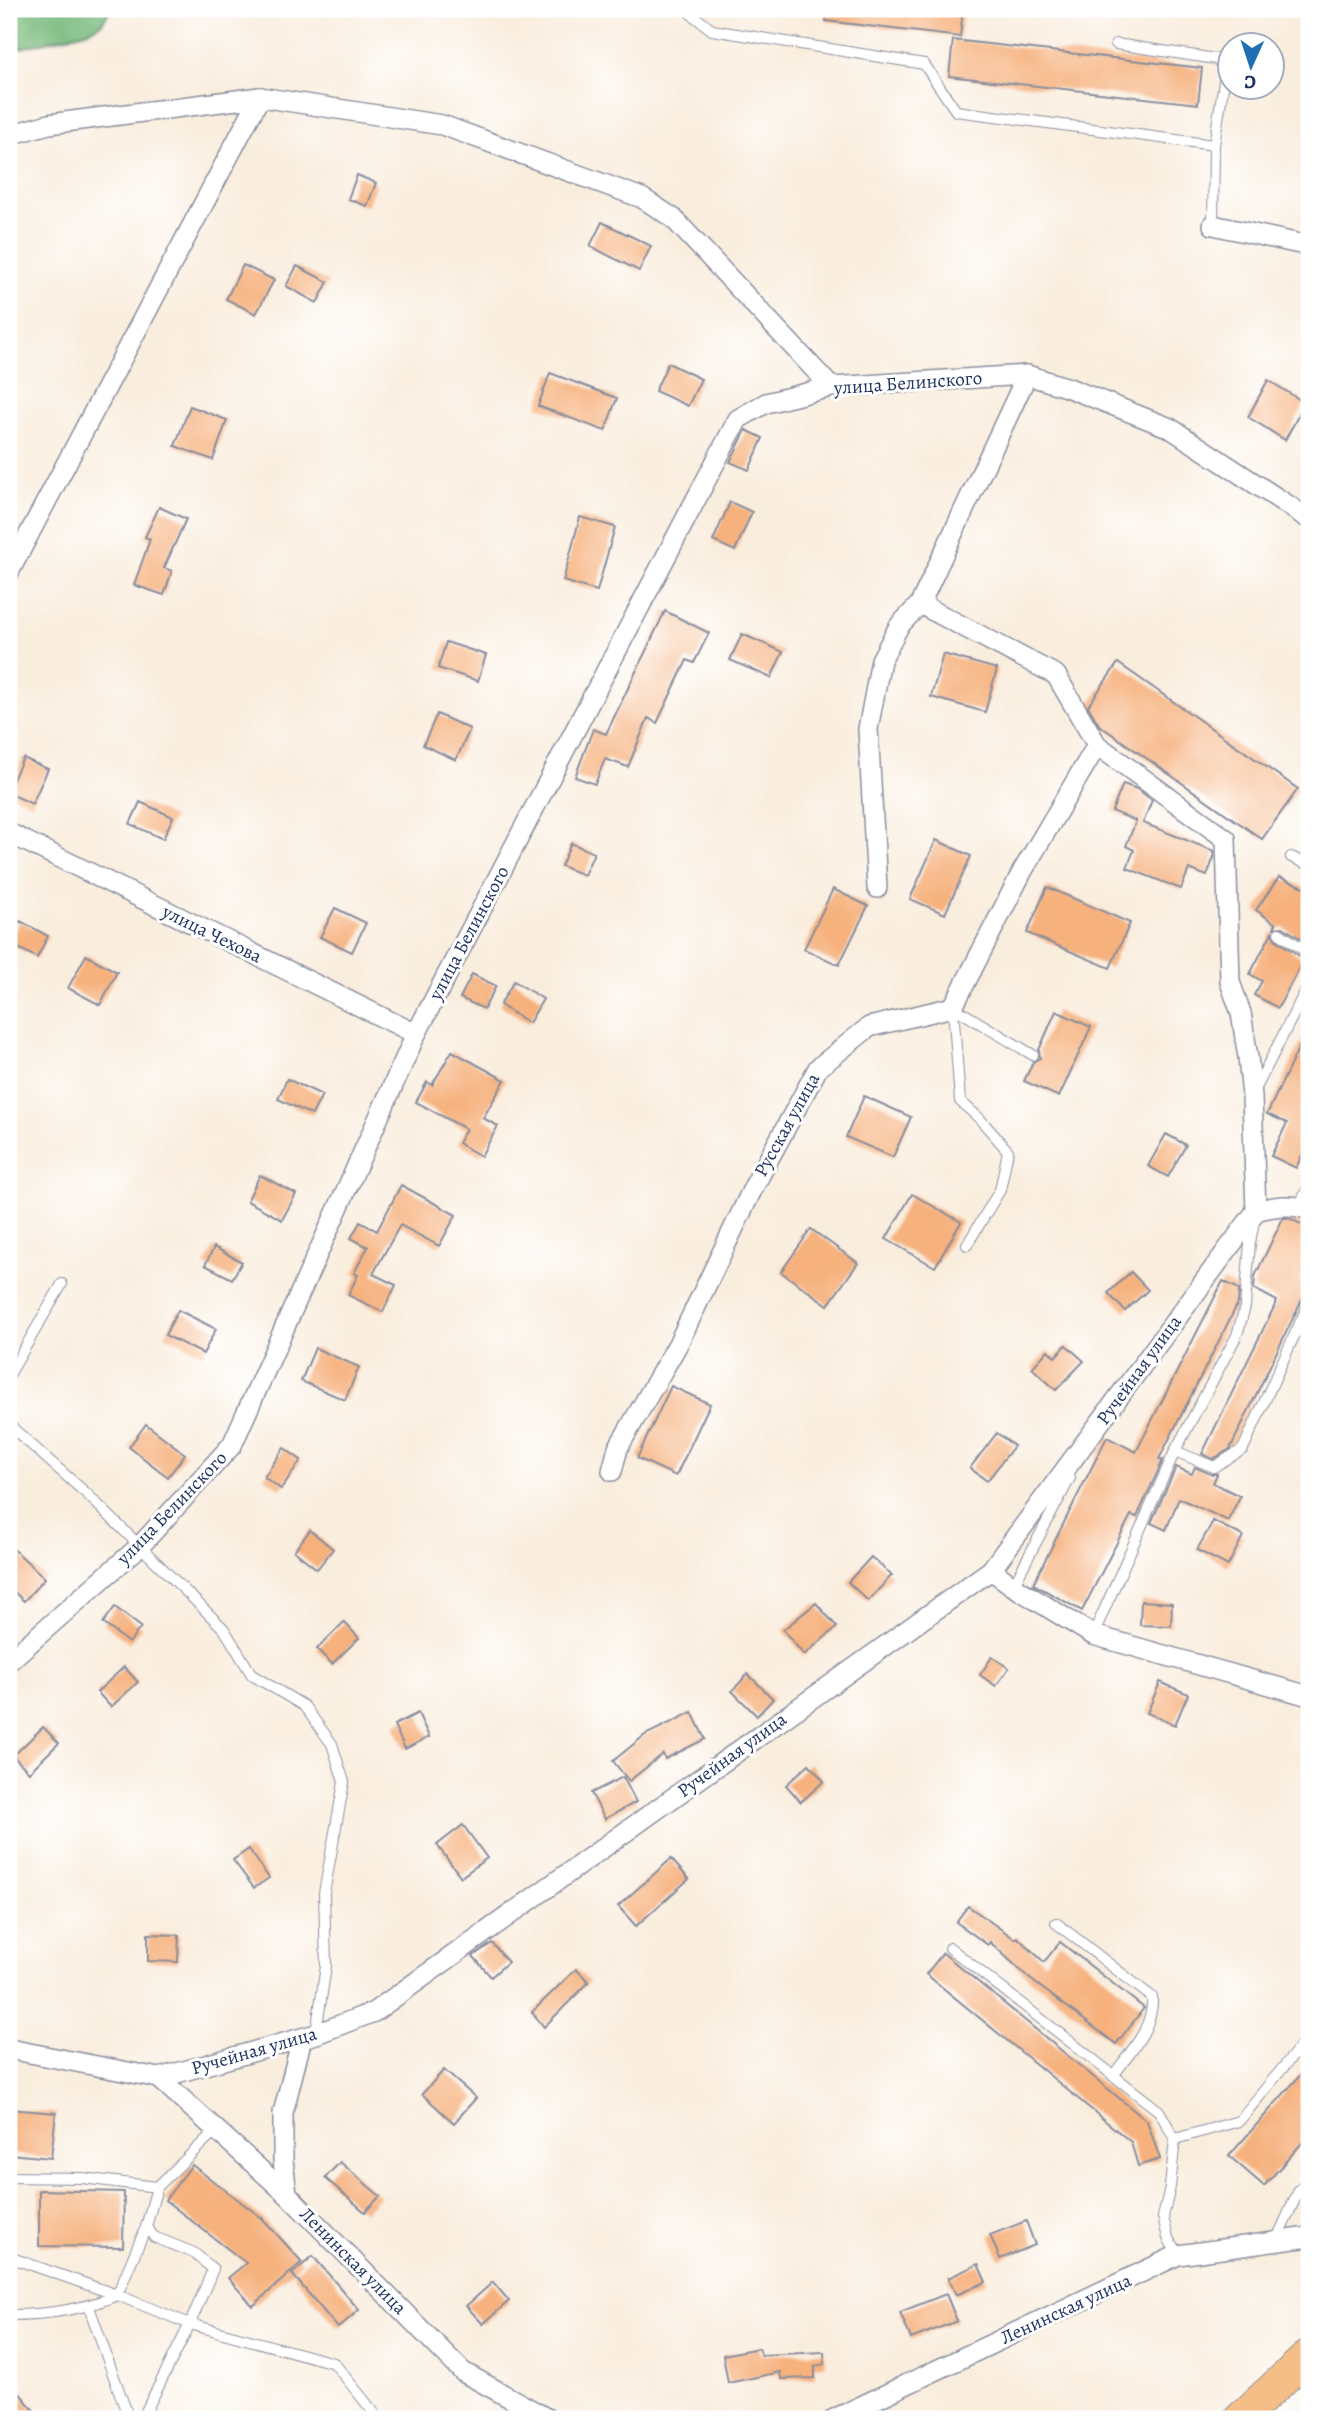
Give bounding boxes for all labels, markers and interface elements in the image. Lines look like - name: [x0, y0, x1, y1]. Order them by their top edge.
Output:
- north arrow: [1216, 32, 1286, 102]
- text: С: [1244, 69, 1257, 95]
- street label: улица Белинского: [832, 365, 983, 401]
- street label: улица Белинского: [422, 861, 515, 1006]
- street label: улица Чехова: [157, 898, 266, 969]
- street label: Русская улица: [748, 1068, 826, 1182]
- street label: Ручейная улица: [1090, 1310, 1188, 1430]
- street label: улица Белинского: [110, 1445, 233, 1571]
- street label: Ручейная улица: [672, 1706, 792, 1804]
- street label: Ручейная улица: [188, 2021, 320, 2081]
- street label: Ленинская улица: [294, 2202, 412, 2320]
- street label: Ленинская улица: [996, 2267, 1136, 2351]

